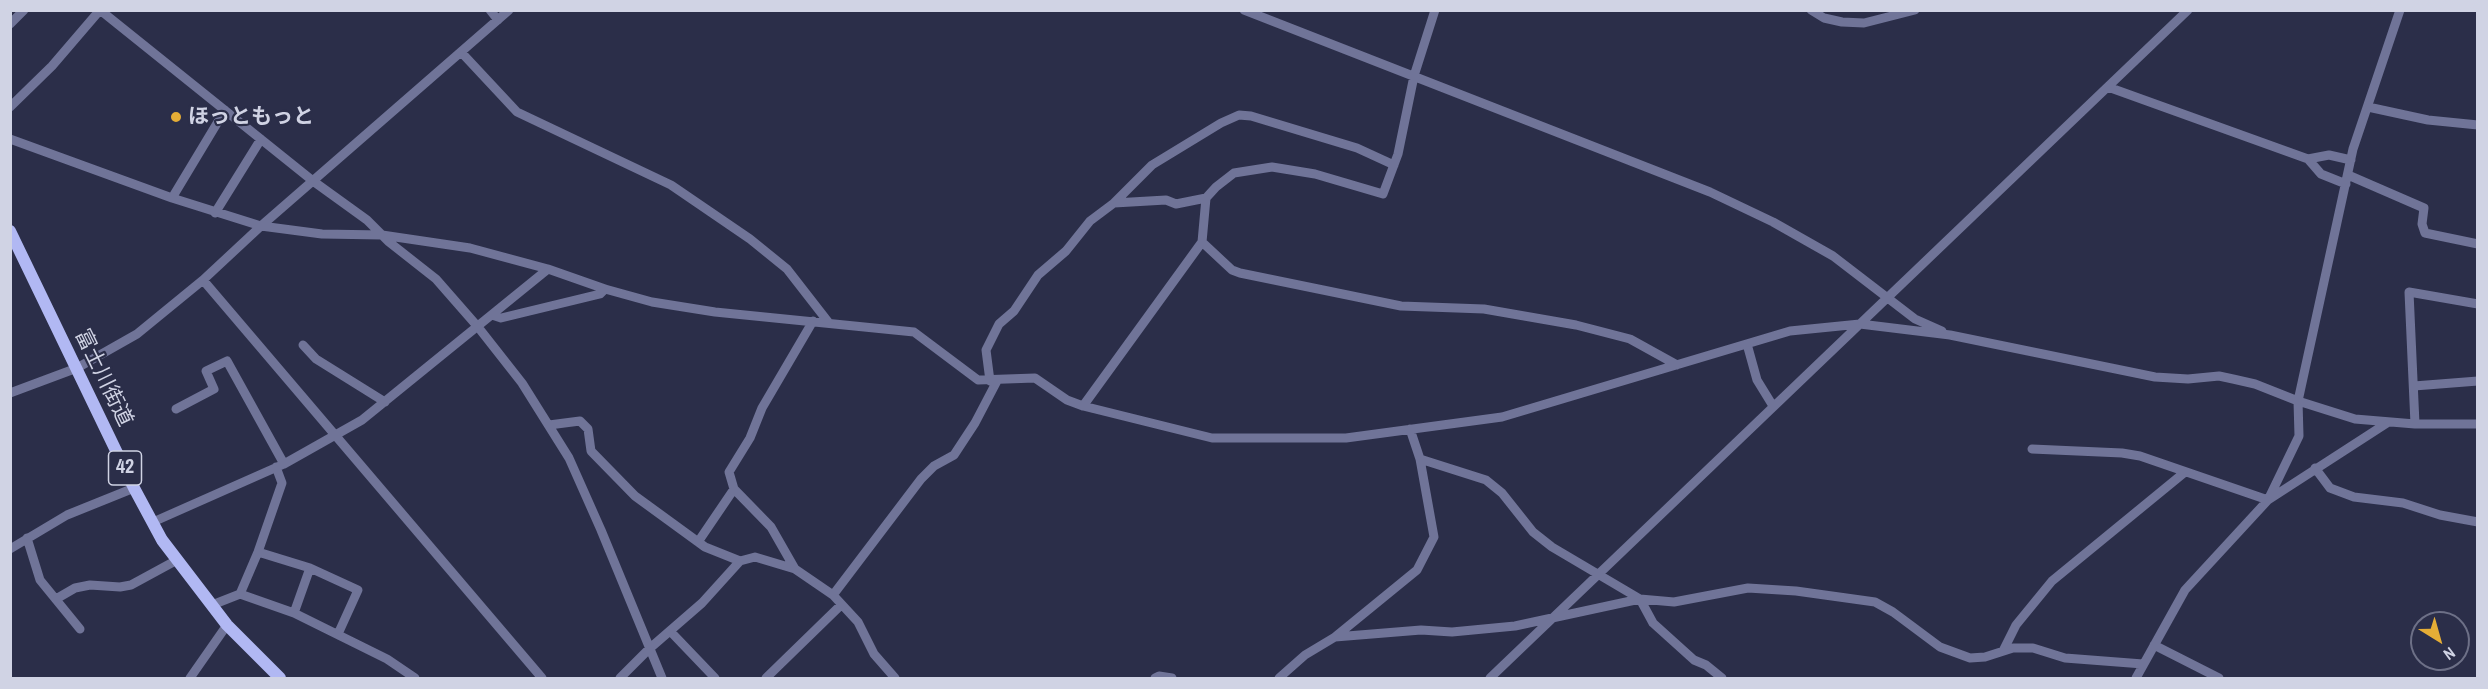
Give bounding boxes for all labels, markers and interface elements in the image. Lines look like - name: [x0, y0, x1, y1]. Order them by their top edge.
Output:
- place label: ほっともっと: [188, 104, 314, 130]
- marker: ほっともっと: [169, 110, 183, 124]
- street label: 富士川街道: [69, 325, 137, 431]
- road number: 42: [108, 451, 142, 485]
- north arrow: [2410, 611, 2470, 671]
- text: N: [2439, 642, 2460, 665]

